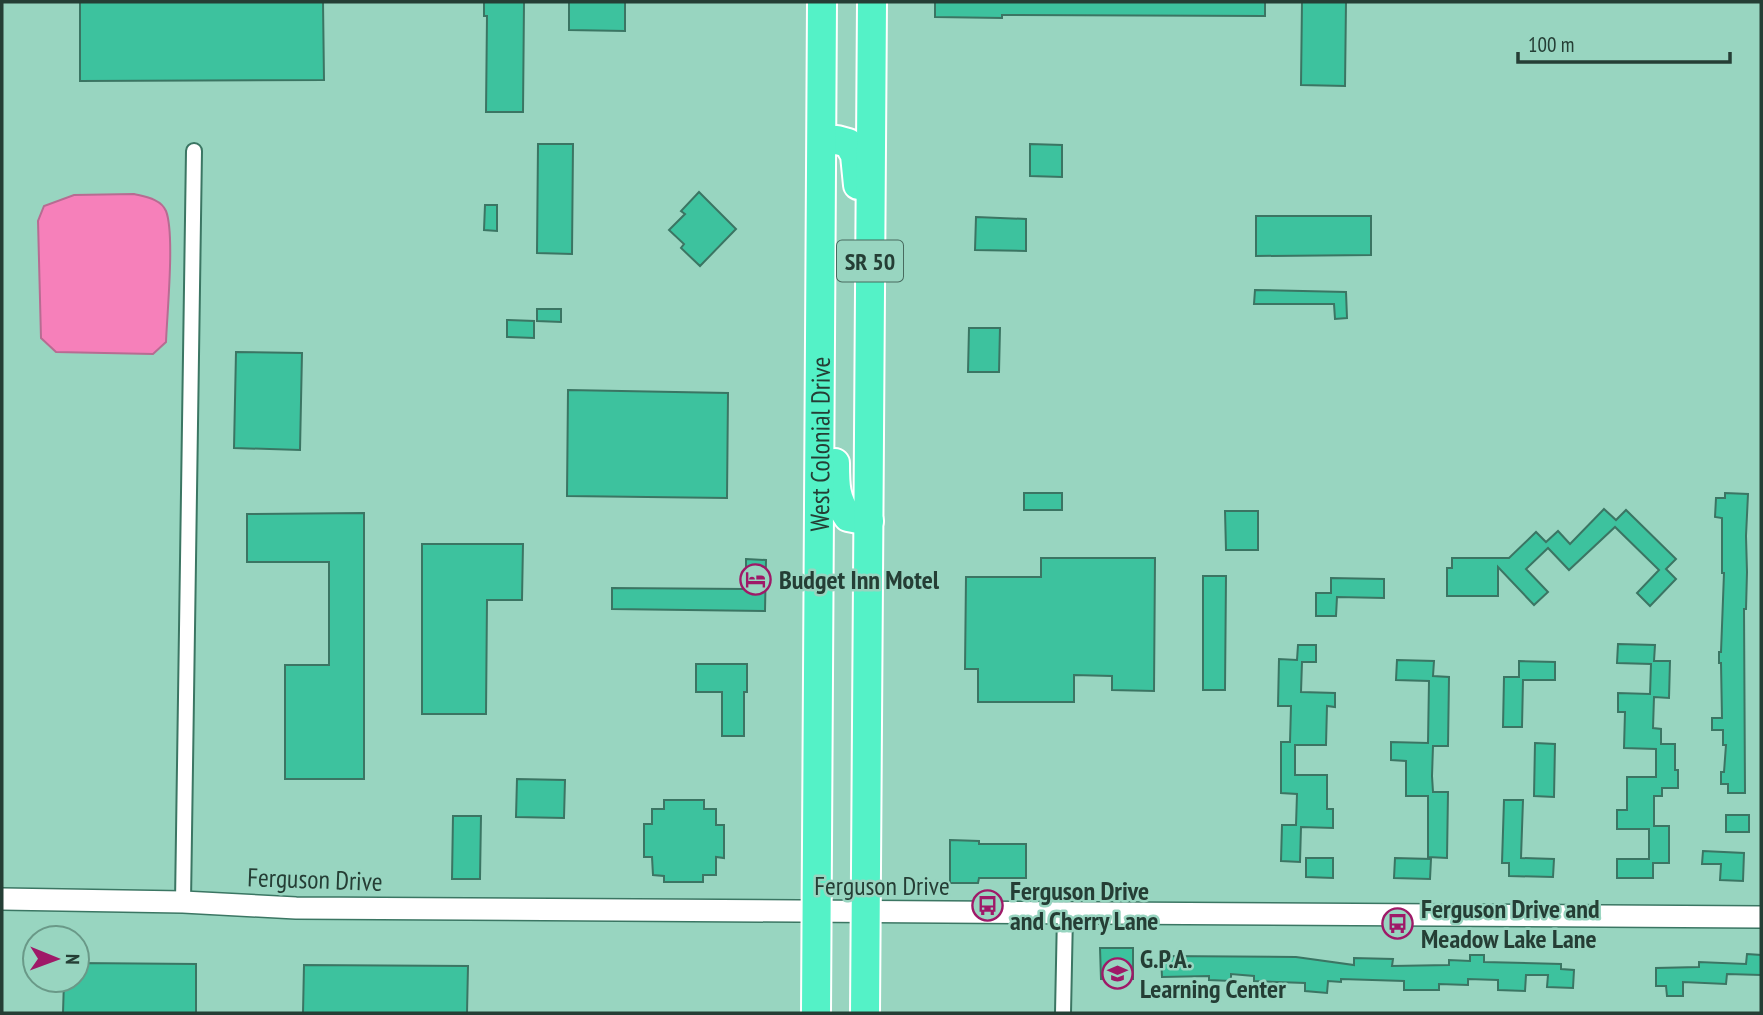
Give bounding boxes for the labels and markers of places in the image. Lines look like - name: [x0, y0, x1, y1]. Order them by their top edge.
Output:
- hotel icon: Budget Inn Motel: [739, 562, 773, 596]
- place label: Budget Inn Motel: [779, 563, 940, 596]
- place label: Ferguson Drive and Cherry Lane: [1010, 874, 1158, 937]
- bus stop icon: Ferguson Drive and Cherry Lane: [970, 888, 1004, 922]
- place label: Ferguson Drive and Meadow Lake Lane: [1421, 892, 1599, 955]
- bus stop icon: Ferguson Drive and Meadow Lake Lane: [1381, 906, 1415, 940]
- place label: G.P.A. Learning Center: [1140, 942, 1286, 1005]
- school or university icon: G.P.A. Learning Center: [1100, 956, 1134, 990]

